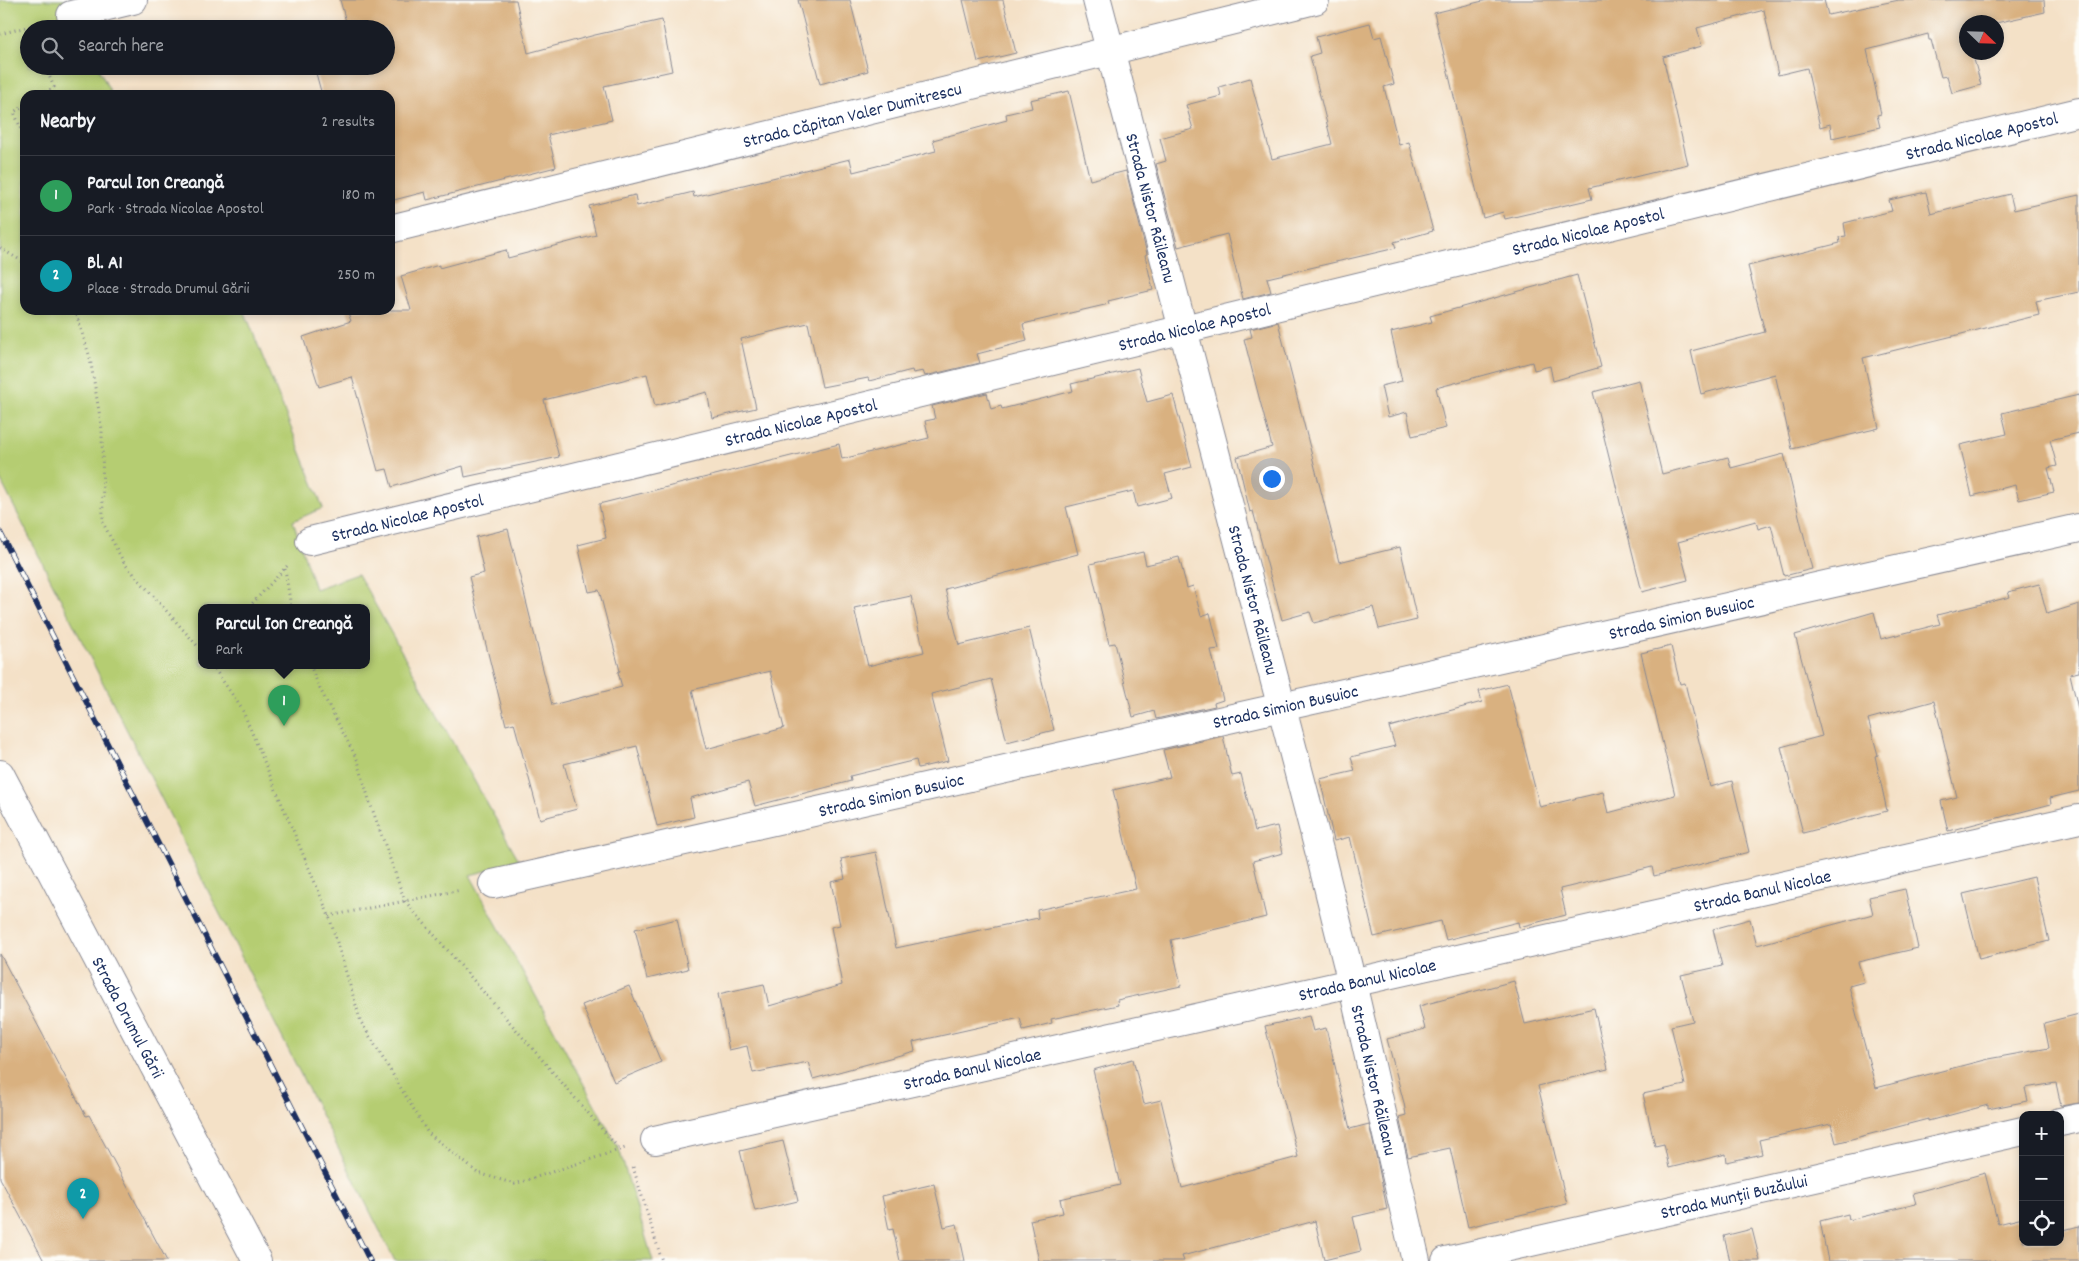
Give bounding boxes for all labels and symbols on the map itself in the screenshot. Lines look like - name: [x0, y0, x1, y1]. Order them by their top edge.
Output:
- north arrow: [1959, 15, 2004, 60]
- street label: Strada Căpitan Valer Dumitrescu: [741, 78, 965, 156]
- street label: Strada Nicolae Apostol: [1904, 107, 2061, 169]
- street label: Strada Nistor Răileanu: [1117, 131, 1180, 286]
- street label: Strada Nicolae Apostol: [1510, 203, 1668, 264]
- street label: Strada Nicolae Apostol: [1116, 298, 1274, 359]
- street label: Strada Nicolae Apostol: [723, 394, 881, 455]
- your location: [1259, 466, 1285, 492]
- street label: Strada Nicolae Apostol: [329, 489, 487, 550]
- street label: Strada Nistor Răileanu: [1220, 523, 1283, 678]
- street label: Strada Simion Busuioc: [1607, 591, 1757, 648]
- street label: Strada Simion Busuioc: [1211, 680, 1361, 737]
- pin: 1: [268, 685, 300, 726]
- street label: Strada Simion Busuioc: [817, 769, 967, 826]
- street label: Strada Banul Nicolae: [1692, 865, 1834, 920]
- street label: Strada Drumul Gării: [84, 953, 169, 1084]
- street label: Strada Banul Nicolae: [1296, 954, 1439, 1010]
- street label: Strada Nistor Răileanu: [1342, 1003, 1401, 1158]
- street label: Strada Banul Nicolae: [901, 1043, 1044, 1099]
- street label: Strada Munții Buzăului: [1658, 1170, 1810, 1227]
- pin: 2: [67, 1178, 99, 1219]

